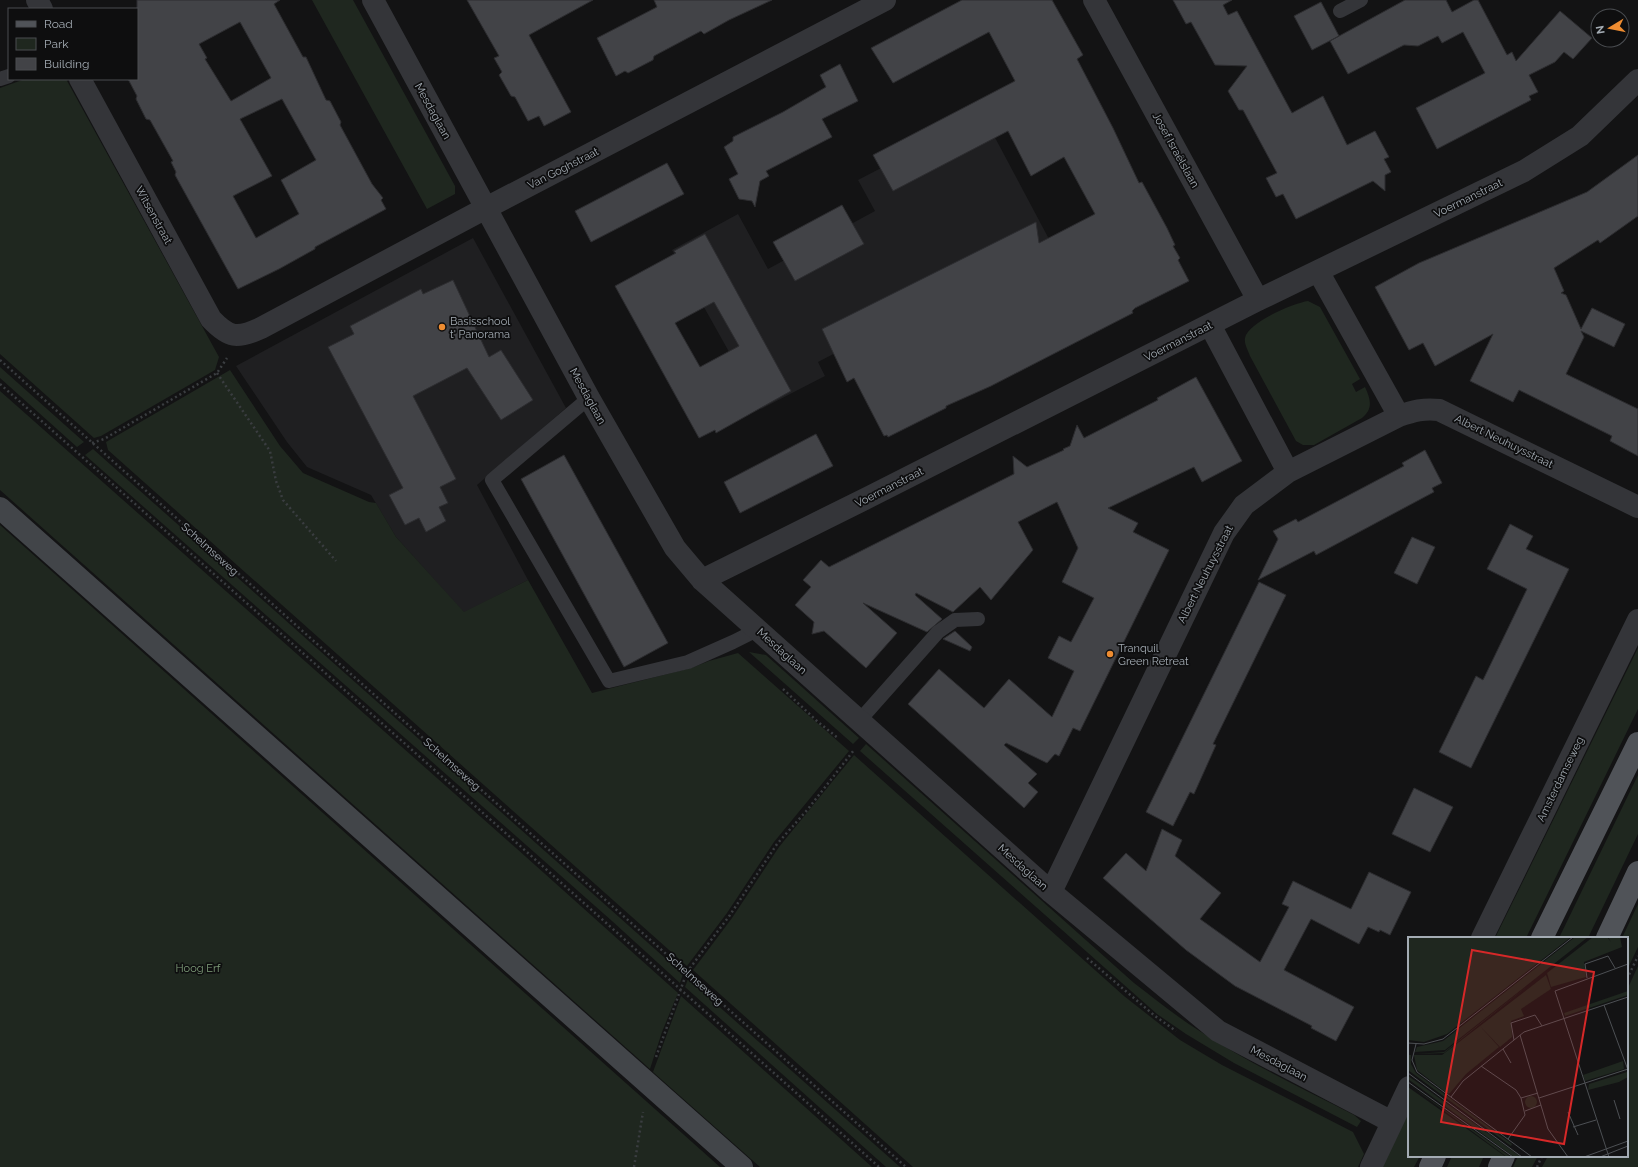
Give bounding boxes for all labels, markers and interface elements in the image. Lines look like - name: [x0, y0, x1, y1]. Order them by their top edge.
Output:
- legend: [8, 8, 138, 80]
- north arrow: [1590, 8, 1630, 48]
- text: Road: [44, 17, 73, 31]
- text: N: [1594, 24, 1608, 35]
- text: Park: [44, 37, 69, 51]
- text: Building: [44, 57, 90, 71]
- street label: Mesdaglaan: [412, 81, 453, 142]
- street label: Josef Israëlslaan: [1150, 111, 1202, 190]
- street label: Van Goghstraat: [525, 145, 601, 192]
- street label: Voermanstraat: [1432, 176, 1505, 221]
- street label: Witsenstraat: [132, 184, 175, 247]
- place label: Basisschool t' Panorama: [450, 315, 510, 341]
- street label: Voermanstraat: [1142, 319, 1215, 364]
- marker: Basisschool t' Panorama: [437, 322, 447, 332]
- street label: Mesdaglaan: [567, 366, 608, 427]
- street label: Albert Neuhuysstraat: [1452, 412, 1555, 471]
- street label: Voermanstraat: [853, 465, 926, 510]
- street label: Schelmseweg: [178, 520, 241, 578]
- street label: Albert Neuhuysstraat: [1175, 523, 1236, 625]
- street label: Mesdaglaan: [754, 626, 809, 677]
- place label: Tranquil Green Retreat: [1118, 642, 1189, 668]
- marker: Tranquil Green Retreat: [1105, 649, 1115, 659]
- street label: Amsterdamseweg: [1534, 734, 1587, 824]
- street label: Schelmseweg: [420, 735, 483, 793]
- street label: Mesdaglaan: [995, 842, 1050, 893]
- inset map: [1408, 937, 1628, 1157]
- street label: Schelmseweg: [663, 950, 726, 1008]
- park label: Hoog Erf: [176, 962, 221, 975]
- street label: Mesdaglaan: [1248, 1043, 1309, 1084]

